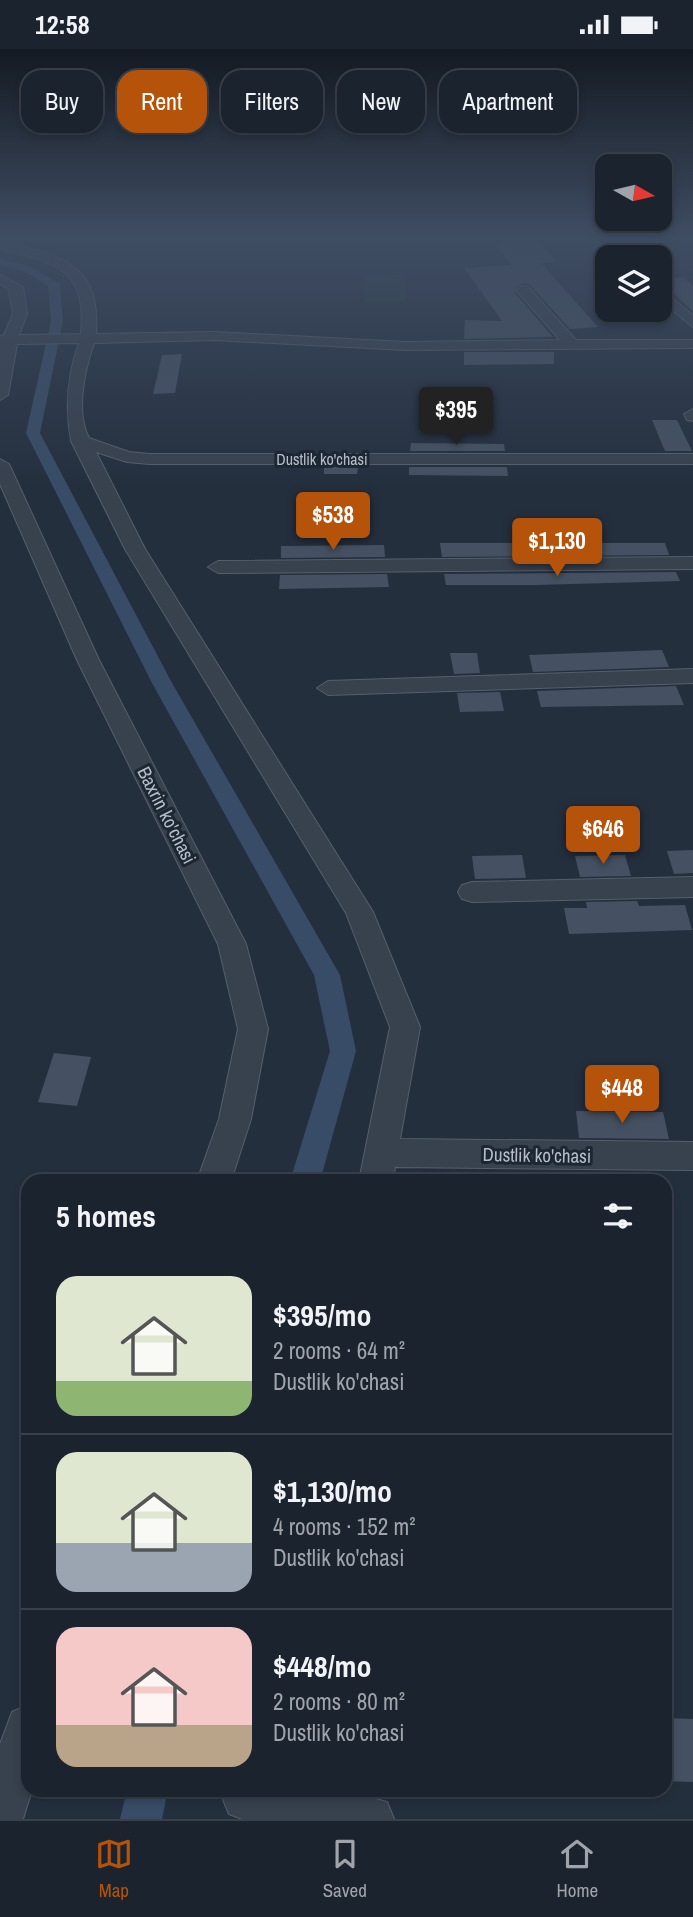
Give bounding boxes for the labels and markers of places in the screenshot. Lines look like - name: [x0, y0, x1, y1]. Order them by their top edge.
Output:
- pin: $395: [415, 387, 497, 447]
- pin: $538: [292, 493, 374, 552]
- pin: $1,130: [500, 519, 614, 578]
- pin: $646: [562, 807, 644, 866]
- pin: $448: [581, 1065, 663, 1125]

